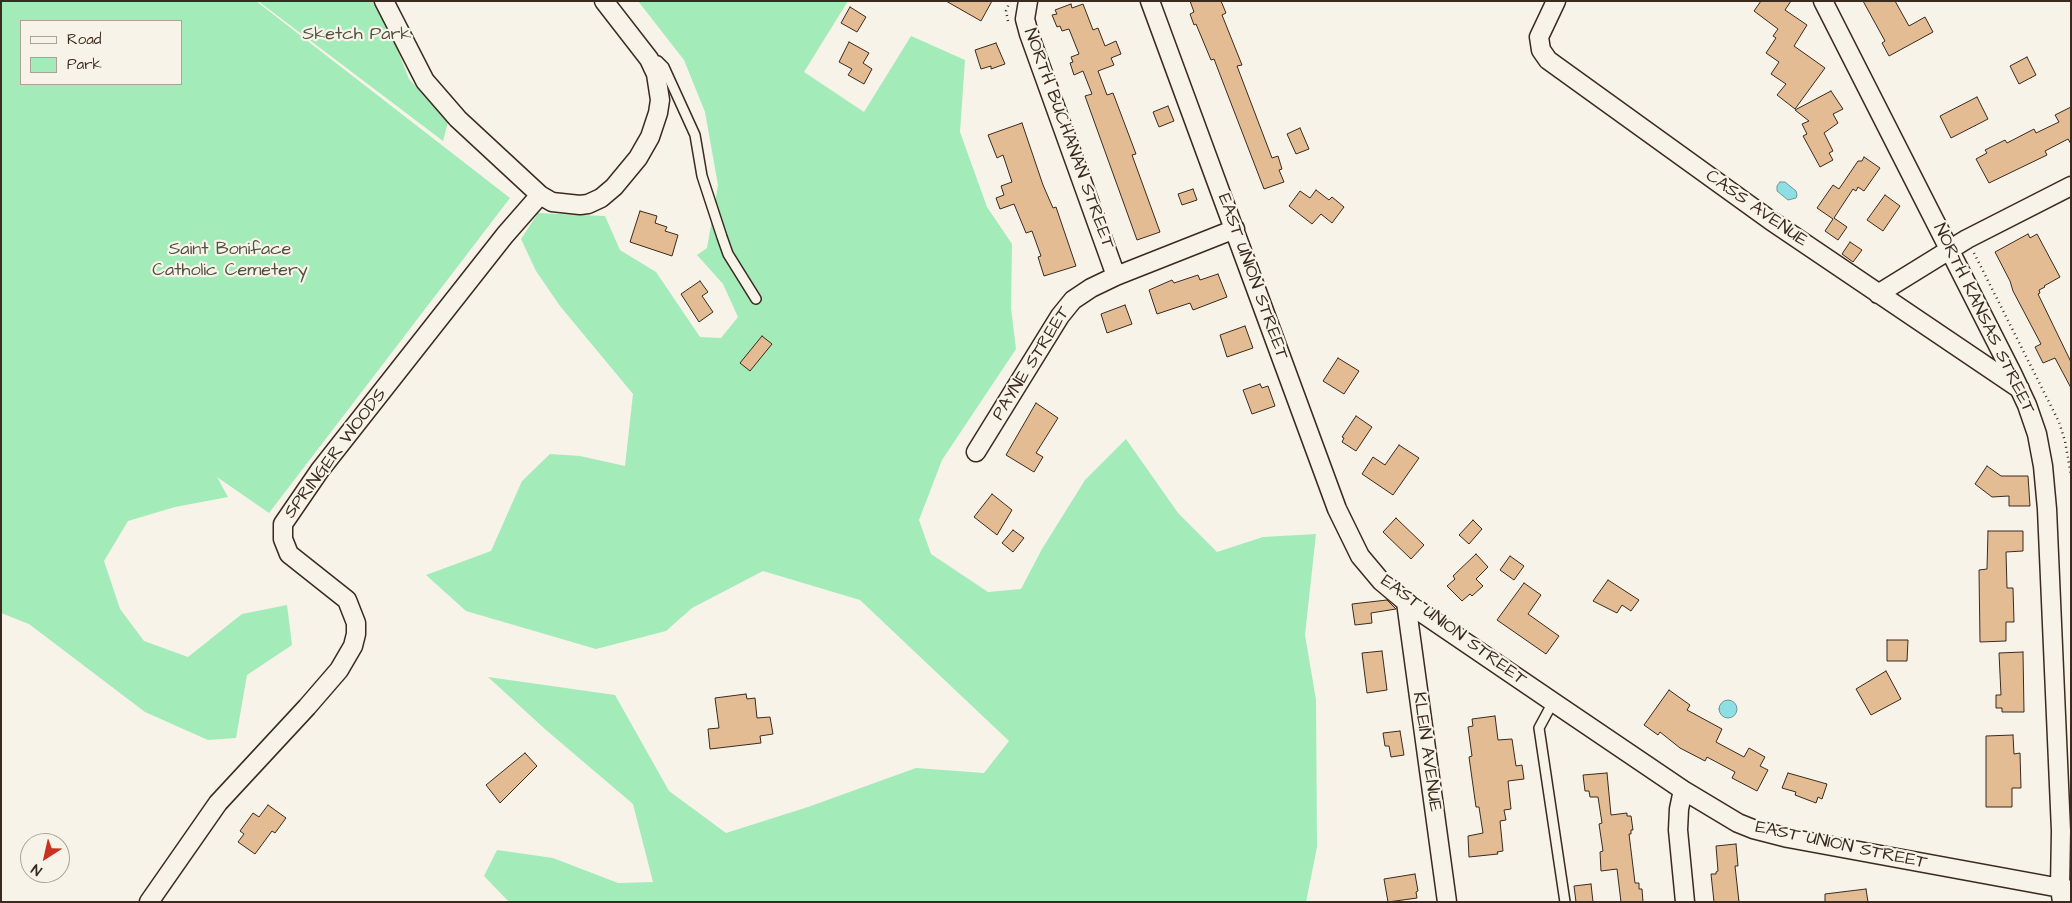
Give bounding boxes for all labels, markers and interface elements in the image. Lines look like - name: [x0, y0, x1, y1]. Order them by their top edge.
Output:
- legend: [20, 20, 182, 85]
- park label: Sketch Park: [303, 24, 411, 46]
- street label: NORTH BUCHANAN STREET: [1018, 26, 1118, 252]
- text: Road: [67, 29, 101, 50]
- text: Park: [67, 54, 102, 75]
- street label: CASS AVENUE: [1701, 166, 1811, 252]
- street label: EAST UNION STREET: [1212, 191, 1292, 363]
- street label: NORTH KANSAS STREET: [1927, 220, 2039, 418]
- park label: Saint Boniface Catholic Cemetery: [152, 239, 308, 282]
- street label: PAYNE STREET: [988, 303, 1076, 425]
- street label: SPRINGER WOODS: [280, 385, 392, 523]
- street label: EAST UNION STREET: [1376, 571, 1530, 691]
- street label: KLEIN AVENUE: [1407, 691, 1445, 813]
- street label: EAST UNION STREET: [1753, 817, 1929, 875]
- north arrow: [20, 833, 70, 883]
- text: N: [28, 859, 46, 880]

